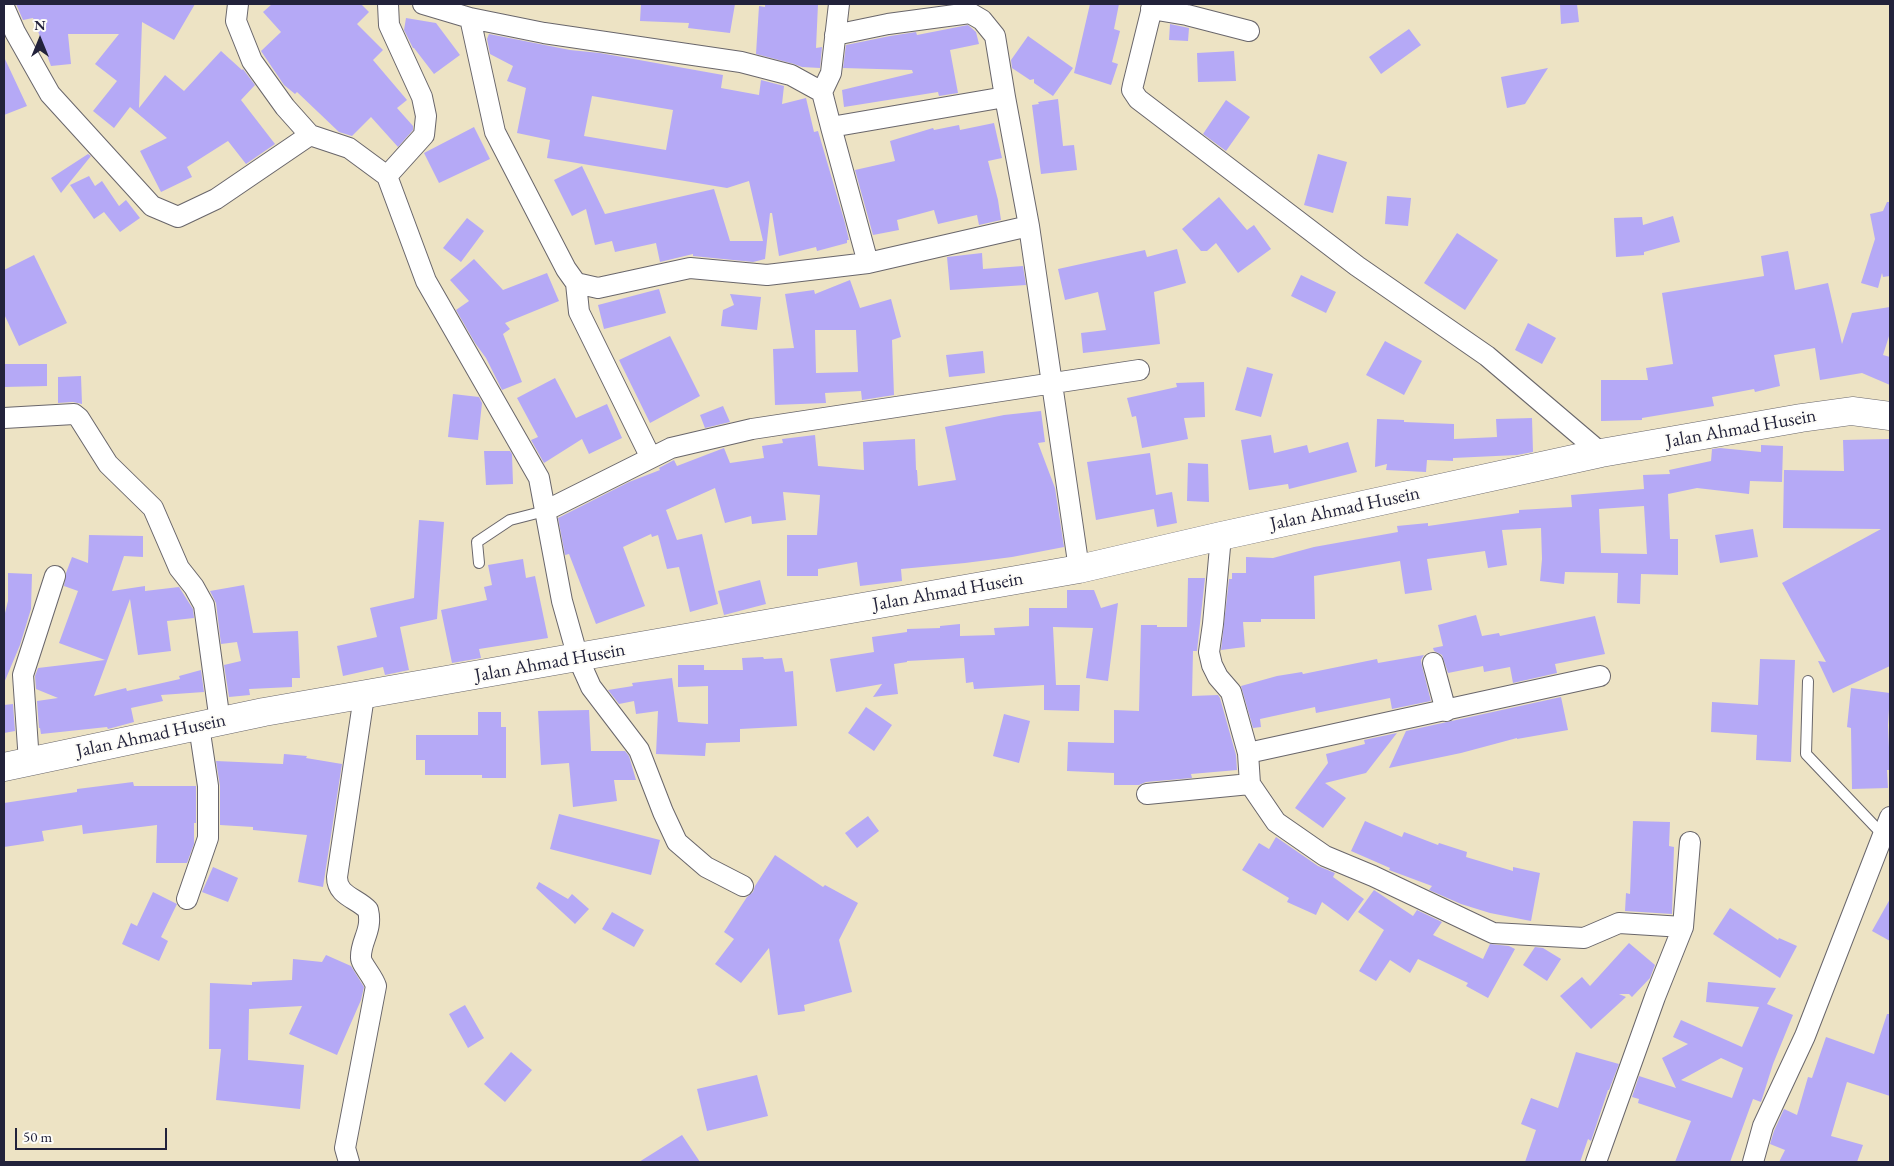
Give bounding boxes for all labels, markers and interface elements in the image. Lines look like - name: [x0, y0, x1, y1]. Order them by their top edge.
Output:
- north arrow: [15, 15, 65, 65]
- text: N: [34, 16, 46, 34]
- street label: Jalan Ahmad Husein: [1664, 405, 1818, 453]
- street label: Jalan Ahmad Husein: [1268, 482, 1422, 536]
- street label: Jalan Ahmad Husein: [871, 568, 1025, 616]
- street label: Jalan Ahmad Husein: [473, 639, 627, 687]
- street label: Jalan Ahmad Husein: [74, 709, 228, 763]
- scale bar: [18, 1118, 170, 1150]
- text: 50 m: [23, 1127, 52, 1146]

